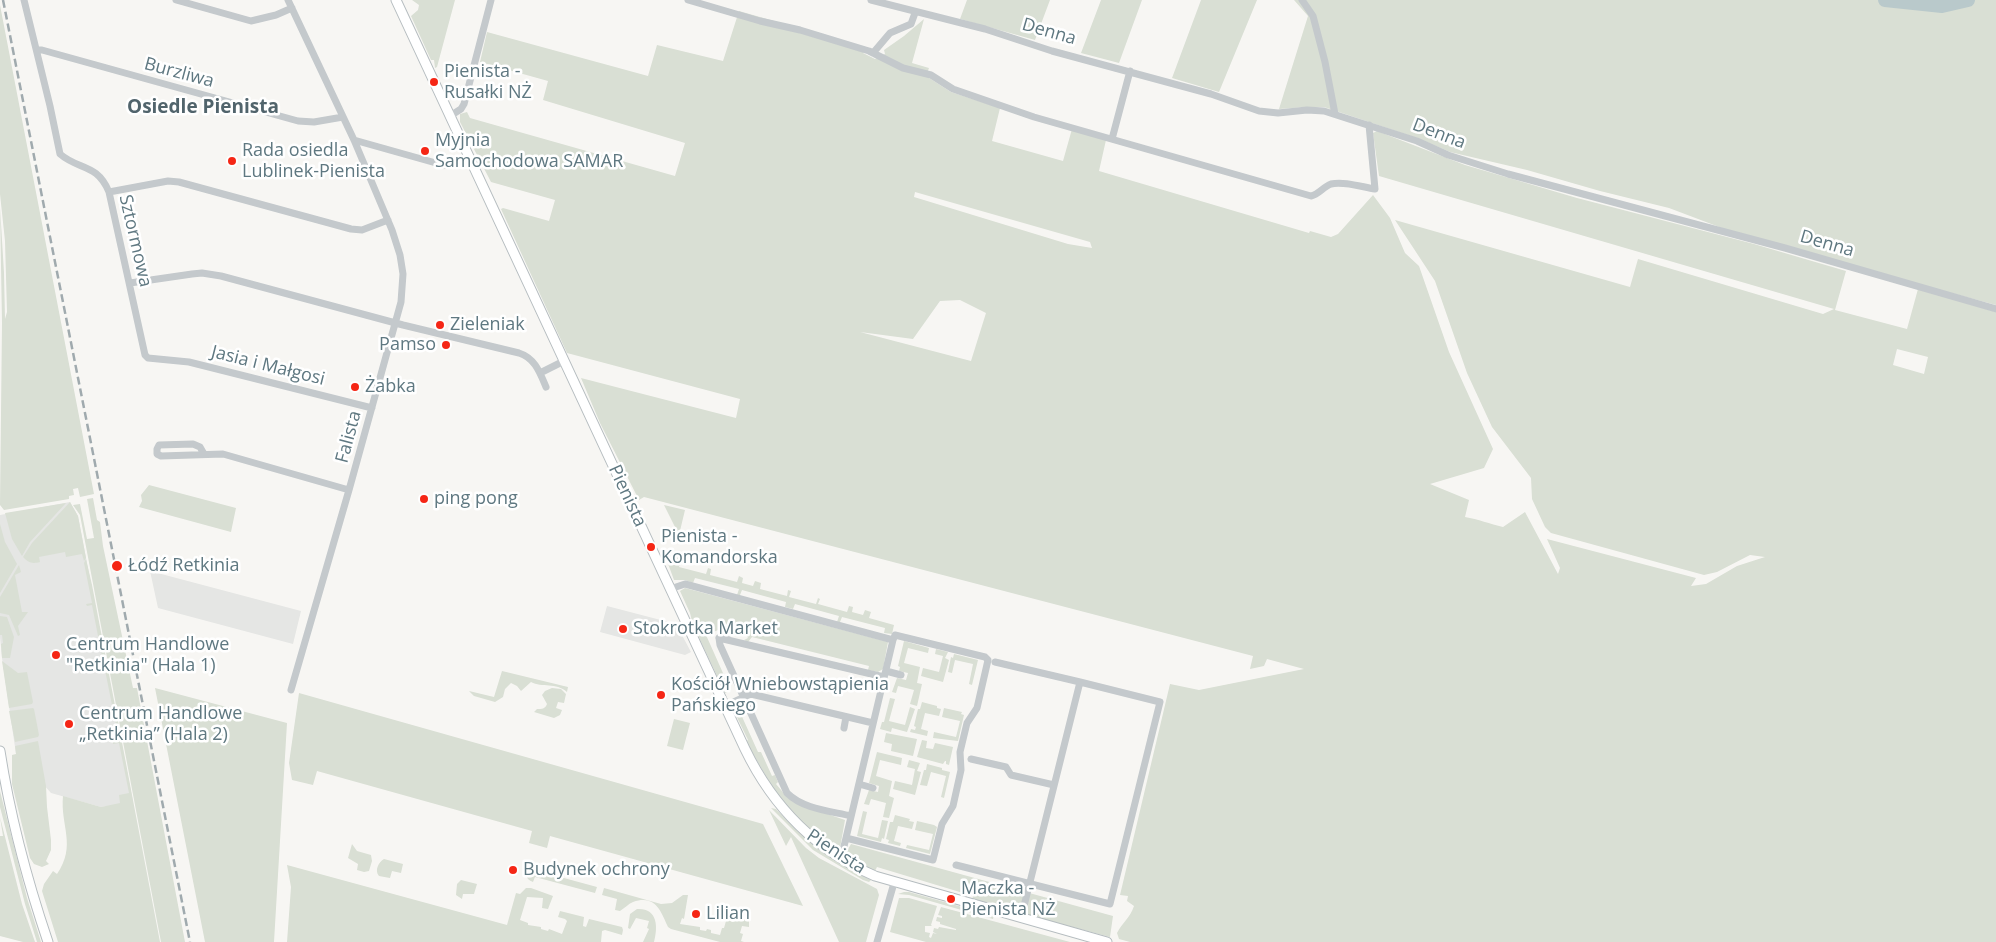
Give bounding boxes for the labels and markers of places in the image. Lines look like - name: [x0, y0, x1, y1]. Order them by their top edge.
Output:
- place label: Pienista - Rusałki NŻ: [444, 61, 532, 104]
- marker: Pienista - Rusałki NŻ: [428, 76, 440, 88]
- place label: Myjnia Samochodowa SAMAR: [435, 130, 623, 172]
- place label: Rada osiedla Lublinek-Pienista: [242, 140, 385, 182]
- marker: Myjnia Samochodowa SAMAR: [419, 145, 431, 157]
- marker: Rada osiedla Lublinek-Pienista: [226, 155, 238, 167]
- place label: Zieleniak: [450, 314, 525, 336]
- marker: Zieleniak: [434, 319, 446, 331]
- place label: Pamso: [379, 334, 436, 356]
- marker: Pamso: [440, 339, 452, 351]
- place label: Żabka: [365, 376, 416, 398]
- marker: Żabka: [349, 381, 361, 393]
- place label: ping pong: [434, 488, 518, 510]
- marker: ping pong: [418, 493, 430, 505]
- place label: Pienista - Komandorska: [661, 526, 778, 568]
- marker: Pienista - Komandorska: [645, 541, 657, 553]
- place label: Łódź Retkinia: [128, 555, 240, 577]
- marker: Łódź Retkinia: [110, 559, 124, 573]
- place label: Stokrotka Market: [633, 618, 778, 640]
- marker: Stokrotka Market: [617, 623, 629, 635]
- place label: Centrum Handlowe "Retkinia" (Hala 1): [66, 634, 229, 676]
- marker: Centrum Handlowe "Retkinia" (Hala 1): [50, 649, 62, 661]
- place label: Kościół Wniebowstąpienia Pańskiego: [671, 674, 889, 716]
- marker: Kościół Wniebowstąpienia Pańskiego: [655, 689, 667, 701]
- place label: Centrum Handlowe „Retkinia” (Hala 2): [79, 703, 242, 746]
- marker: Centrum Handlowe „Retkinia” (Hala 2): [63, 718, 75, 730]
- place label: Budynek ochrony: [523, 859, 670, 881]
- marker: Budynek ochrony: [507, 864, 519, 876]
- place label: Maczka - Pienista NŻ: [961, 878, 1056, 921]
- marker: Maczka - Pienista NŻ: [945, 893, 957, 905]
- place label: Lilian: [706, 903, 750, 925]
- marker: Lilian: [690, 908, 702, 920]

